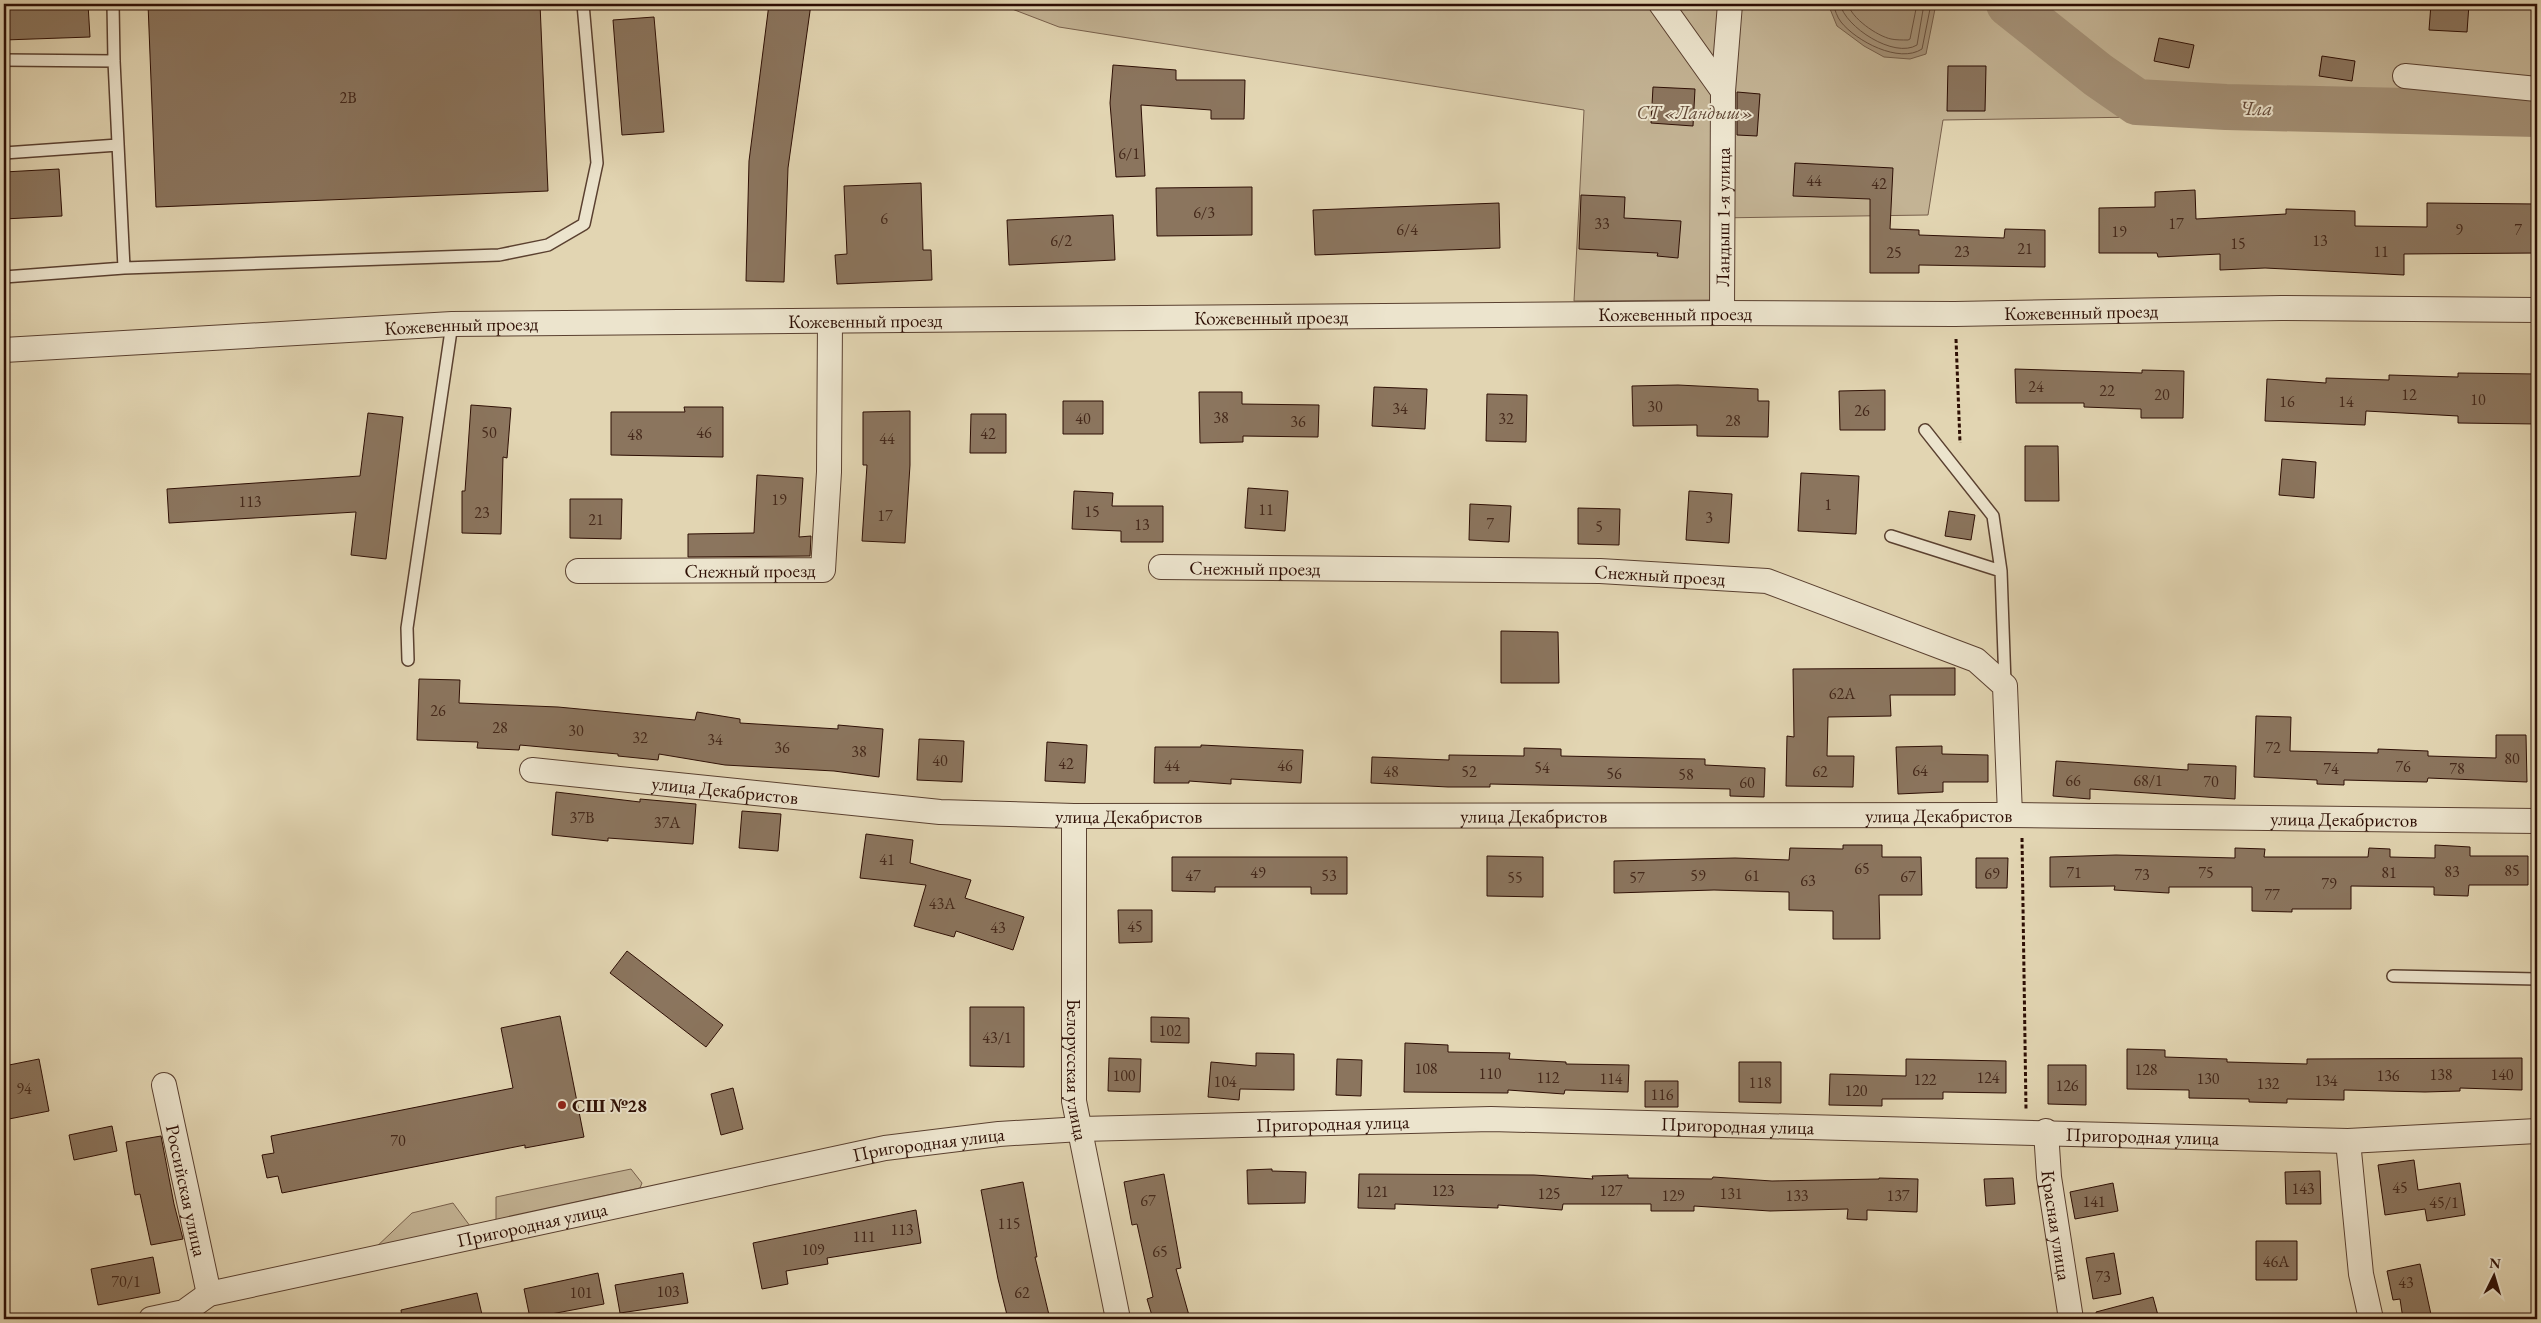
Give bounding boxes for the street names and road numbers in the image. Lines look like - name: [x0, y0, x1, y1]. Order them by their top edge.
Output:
- street label: Ландыш 1-я улица: [1710, 147, 1735, 287]
- street label: Кожевенный проезд: [2004, 298, 2159, 326]
- street label: Кожевенный проезд: [1598, 300, 1753, 327]
- street label: Кожевенный проезд: [1194, 304, 1349, 330]
- street label: Кожевенный проезд: [788, 307, 943, 334]
- street label: Кожевенный проезд: [384, 311, 539, 340]
- street label: Снежный проезд: [1189, 555, 1321, 581]
- street label: Снежный проезд: [684, 558, 816, 583]
- street label: Снежный проезд: [1594, 558, 1726, 591]
- street label: улица Декабристов: [651, 770, 799, 810]
- street label: улица Декабристов: [1865, 802, 2012, 828]
- street label: улица Декабристов: [1055, 803, 1202, 829]
- street label: улица Декабристов: [1460, 803, 1607, 828]
- street label: улица Декабристов: [2270, 805, 2417, 832]
- street label: Белорусская улица: [1062, 999, 1094, 1143]
- street label: Пригородная улица: [1256, 1108, 1410, 1137]
- street label: Пригородная улица: [1661, 1111, 1815, 1140]
- street label: Пригородная улица: [850, 1121, 1006, 1167]
- street label: Пригородная улица: [2065, 1121, 2220, 1150]
- street label: Российская улица: [160, 1122, 213, 1259]
- street label: Красная улица: [2036, 1169, 2077, 1283]
- street label: Пригородная улица: [454, 1196, 610, 1253]

